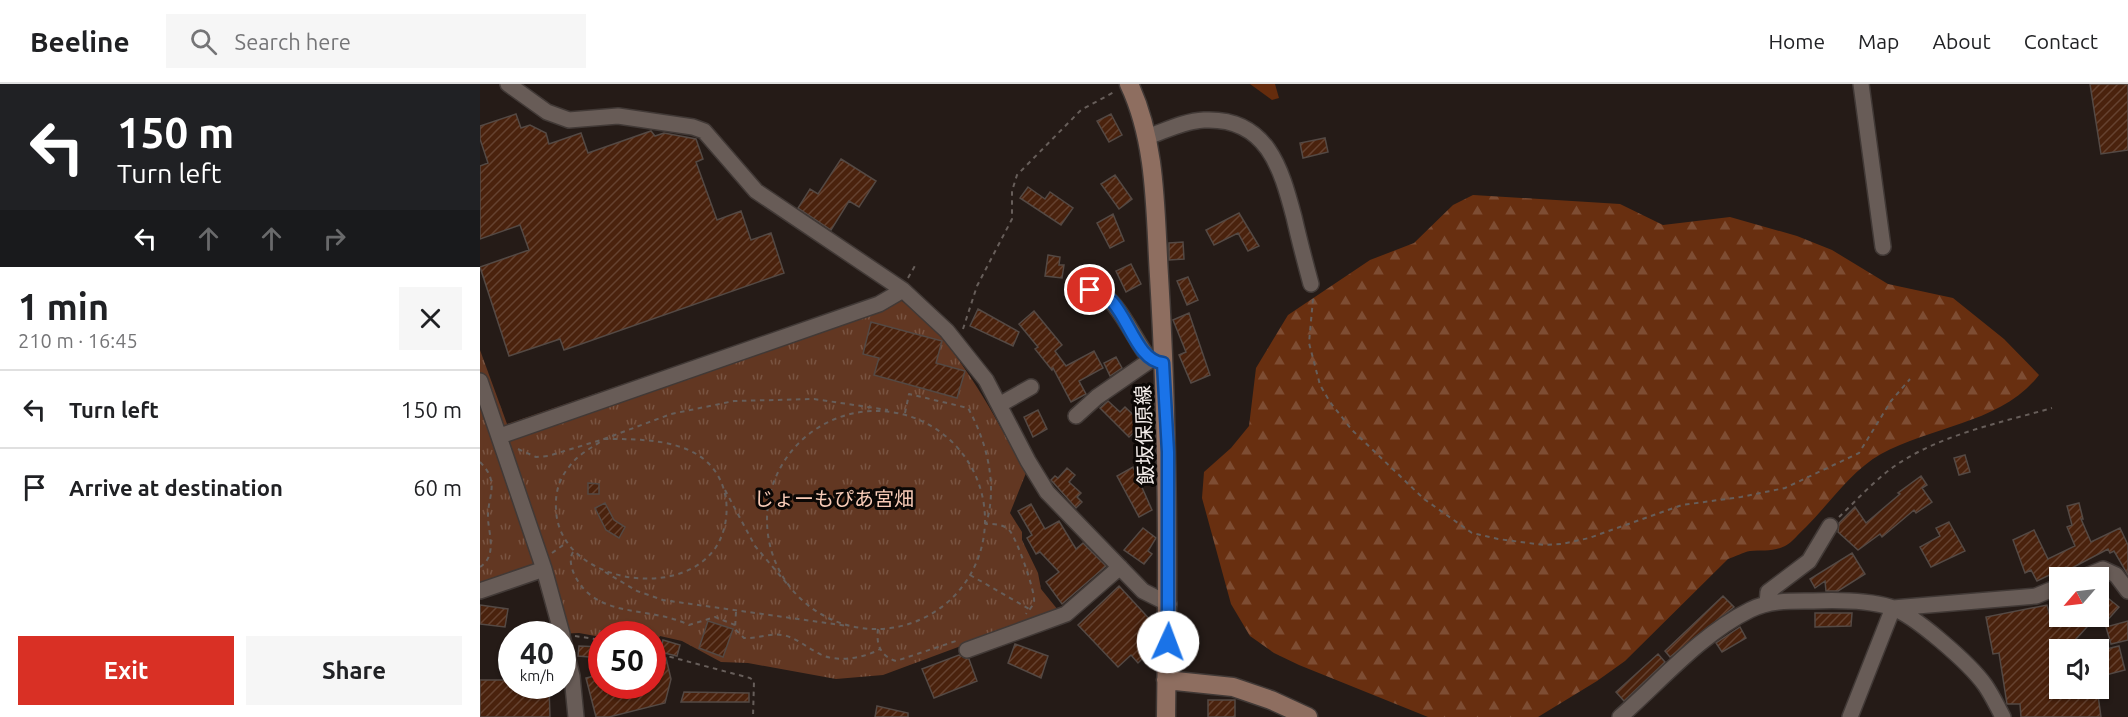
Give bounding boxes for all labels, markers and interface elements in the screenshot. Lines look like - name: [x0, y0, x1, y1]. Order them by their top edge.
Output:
- search box: [166, 14, 586, 68]
- icon: search: [187, 25, 220, 58]
- text: Beeline: [30, 26, 130, 57]
- text: Search here: [235, 29, 351, 54]
- text: Home: [1768, 29, 1825, 53]
- text: Map: [1858, 29, 1899, 53]
- text: About: [1932, 29, 1991, 53]
- text: Contact: [2024, 29, 2098, 53]
- icon: left: [18, 108, 96, 186]
- text: 150 m: [117, 109, 234, 156]
- text: Turn left: [117, 158, 221, 188]
- icon: left: [129, 222, 162, 255]
- icon: ahead: [192, 222, 225, 255]
- icon: ahead: [255, 222, 288, 255]
- icon: right: [318, 222, 351, 255]
- pin: [1064, 264, 1115, 315]
- icon: arrive: [1073, 273, 1106, 306]
- text: 1 min: [18, 286, 109, 327]
- button: close: [399, 287, 462, 350]
- text: 210 m · 16:45: [18, 329, 138, 352]
- street label: 飯坂保原線: [1131, 385, 1157, 485]
- icon: left: [18, 393, 51, 426]
- text: Turn left: [69, 397, 159, 422]
- text: 150 m: [401, 397, 462, 422]
- icon: arrive: [18, 471, 51, 504]
- text: Arrive at destination: [69, 475, 283, 500]
- text: 60 m: [413, 475, 462, 500]
- park label: じょーもぴあ宮畑: [754, 487, 914, 510]
- north arrow: [2049, 567, 2109, 627]
- map controls: [2049, 567, 2109, 699]
- position arrow: [1136, 610, 1200, 674]
- speed limit sign: 50: [588, 621, 666, 699]
- button: Exit: [18, 636, 234, 705]
- button: Share: [246, 636, 462, 705]
- text: 40: [520, 636, 554, 670]
- button: sound: [2049, 639, 2109, 699]
- text: km/h: [520, 667, 554, 684]

